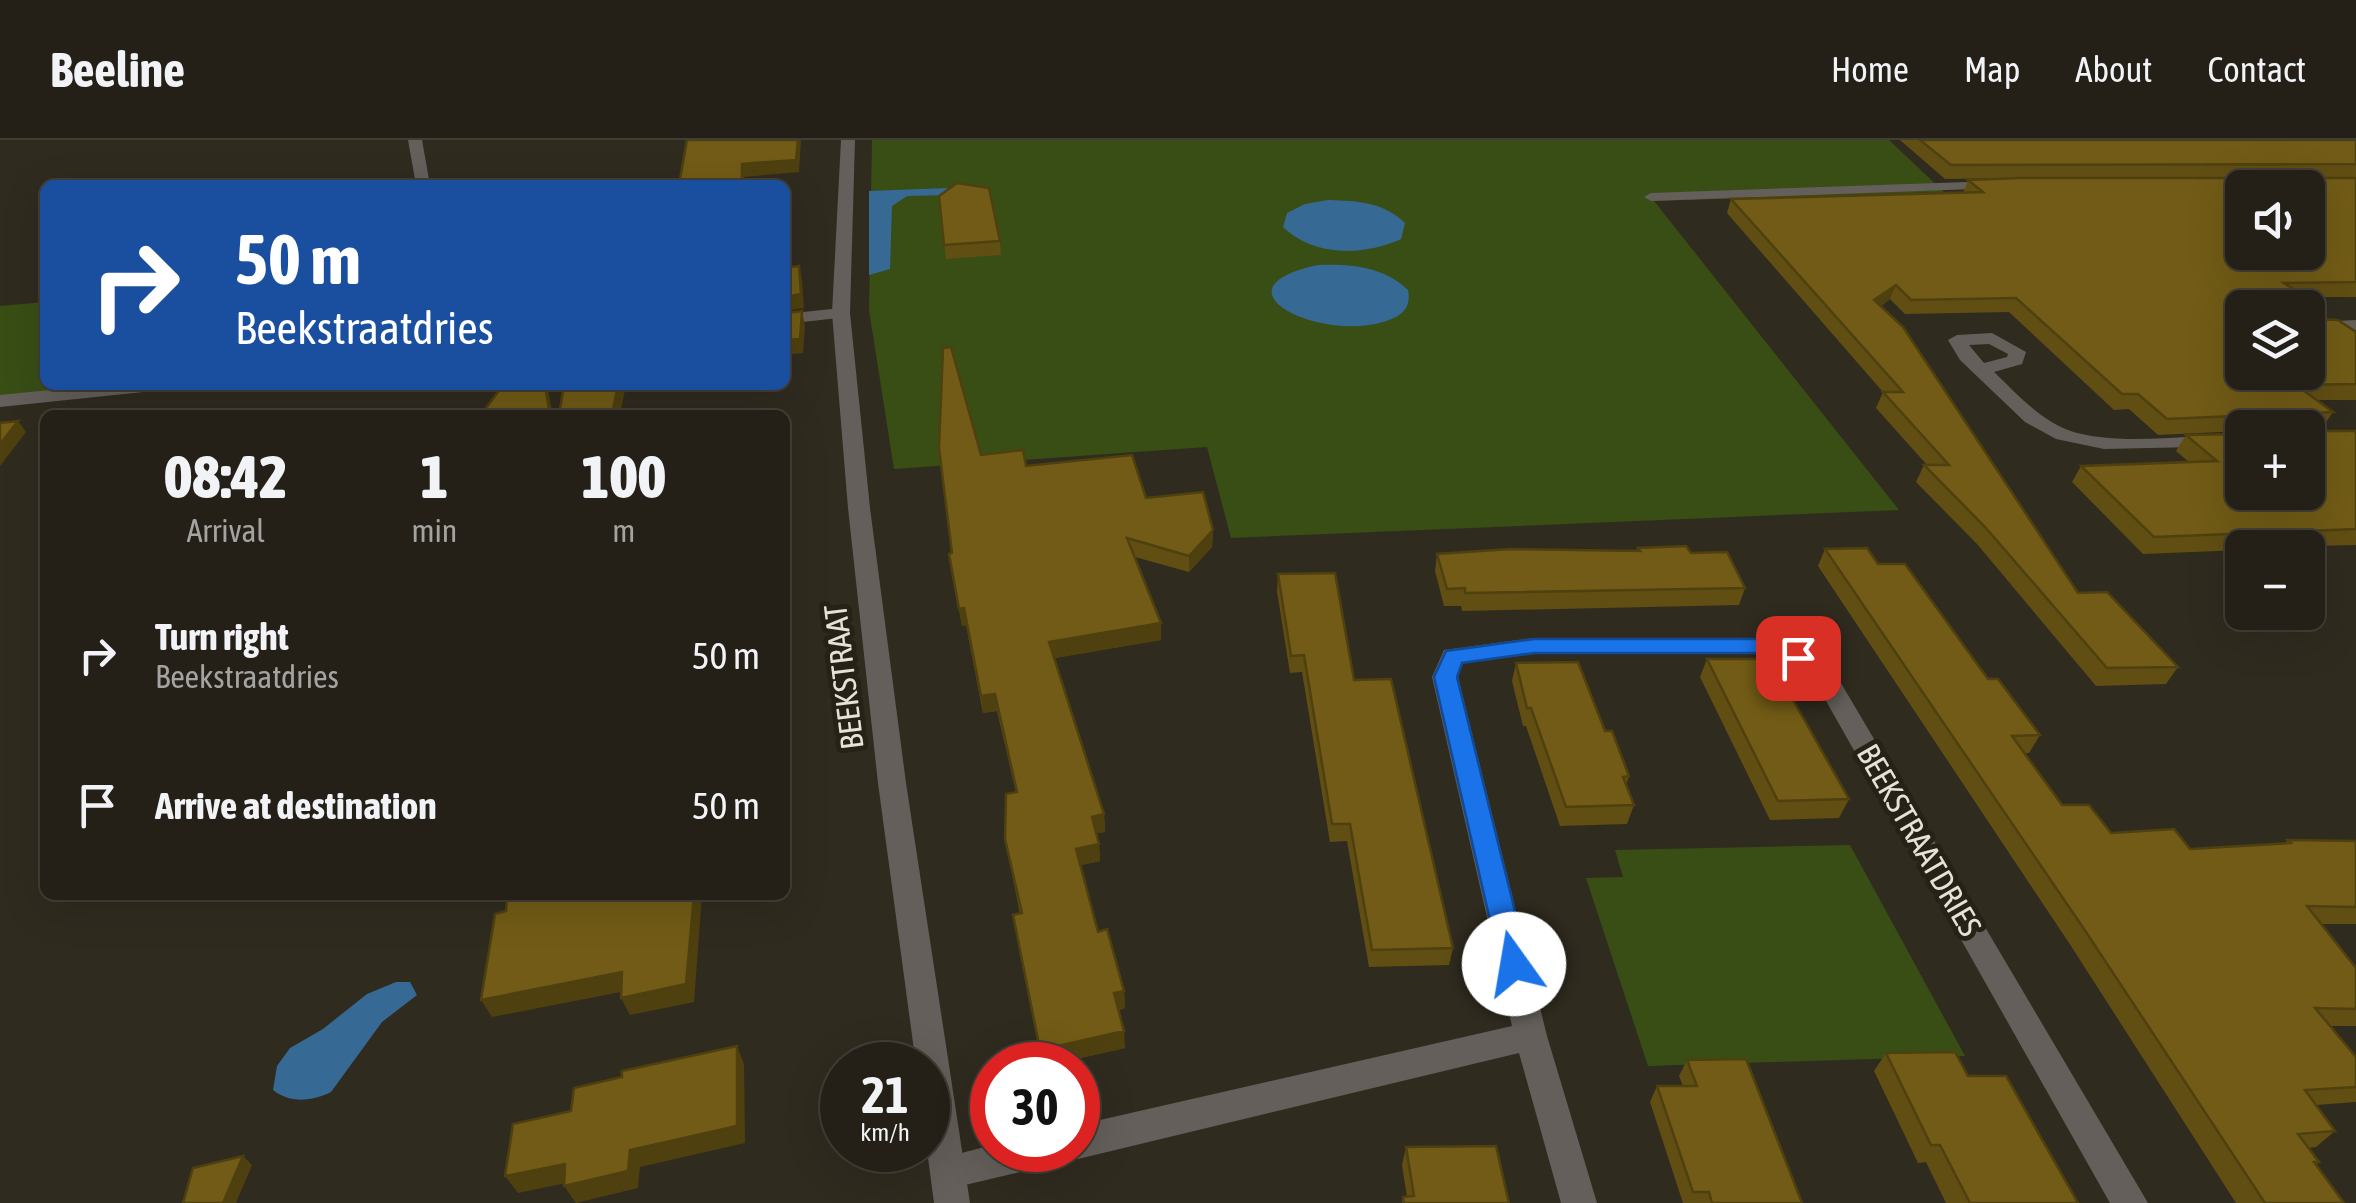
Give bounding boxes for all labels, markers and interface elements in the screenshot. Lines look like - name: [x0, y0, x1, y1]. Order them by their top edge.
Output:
- text: Beeline: [50, 42, 185, 97]
- text: Home: [1831, 49, 1909, 89]
- text: Map: [1964, 49, 2020, 89]
- text: About: [2075, 49, 2152, 89]
- text: Contact: [2207, 49, 2306, 89]
- map controls: [2225, 170, 2325, 630]
- button: sound: [2225, 170, 2325, 270]
- text: 50 m: [235, 219, 361, 299]
- icon: right: [70, 220, 200, 350]
- button: layers: [2225, 290, 2325, 390]
- text: Beekstraatdries: [235, 302, 494, 354]
- button: +: [2225, 410, 2325, 510]
- text: 08:42: [164, 442, 287, 511]
- text: 1: [420, 442, 449, 511]
- text: 100: [581, 442, 666, 511]
- text: Arrival: [187, 512, 265, 549]
- text: min: [411, 512, 457, 549]
- text: m: [612, 512, 635, 549]
- button: −: [2225, 530, 2325, 630]
- street label: BEEKSTRAAT: [816, 602, 871, 752]
- text: Turn right: [155, 615, 289, 658]
- pin: [1756, 616, 1841, 701]
- icon: right: [70, 628, 125, 683]
- icon: arrive: [1771, 631, 1826, 686]
- text: 50 m: [692, 634, 760, 677]
- text: Beekstraatdries: [155, 658, 339, 695]
- street label: BEEKSTRAATDRIES: [1850, 737, 1989, 942]
- icon: arrive: [70, 778, 125, 833]
- text: Arrive at destination: [155, 784, 437, 827]
- text: 50 m: [692, 784, 760, 827]
- position arrow: [1462, 912, 1566, 1016]
- speed limit sign: 30: [970, 1042, 1100, 1172]
- text: 21: [861, 1066, 908, 1124]
- text: km/h: [860, 1118, 910, 1146]

